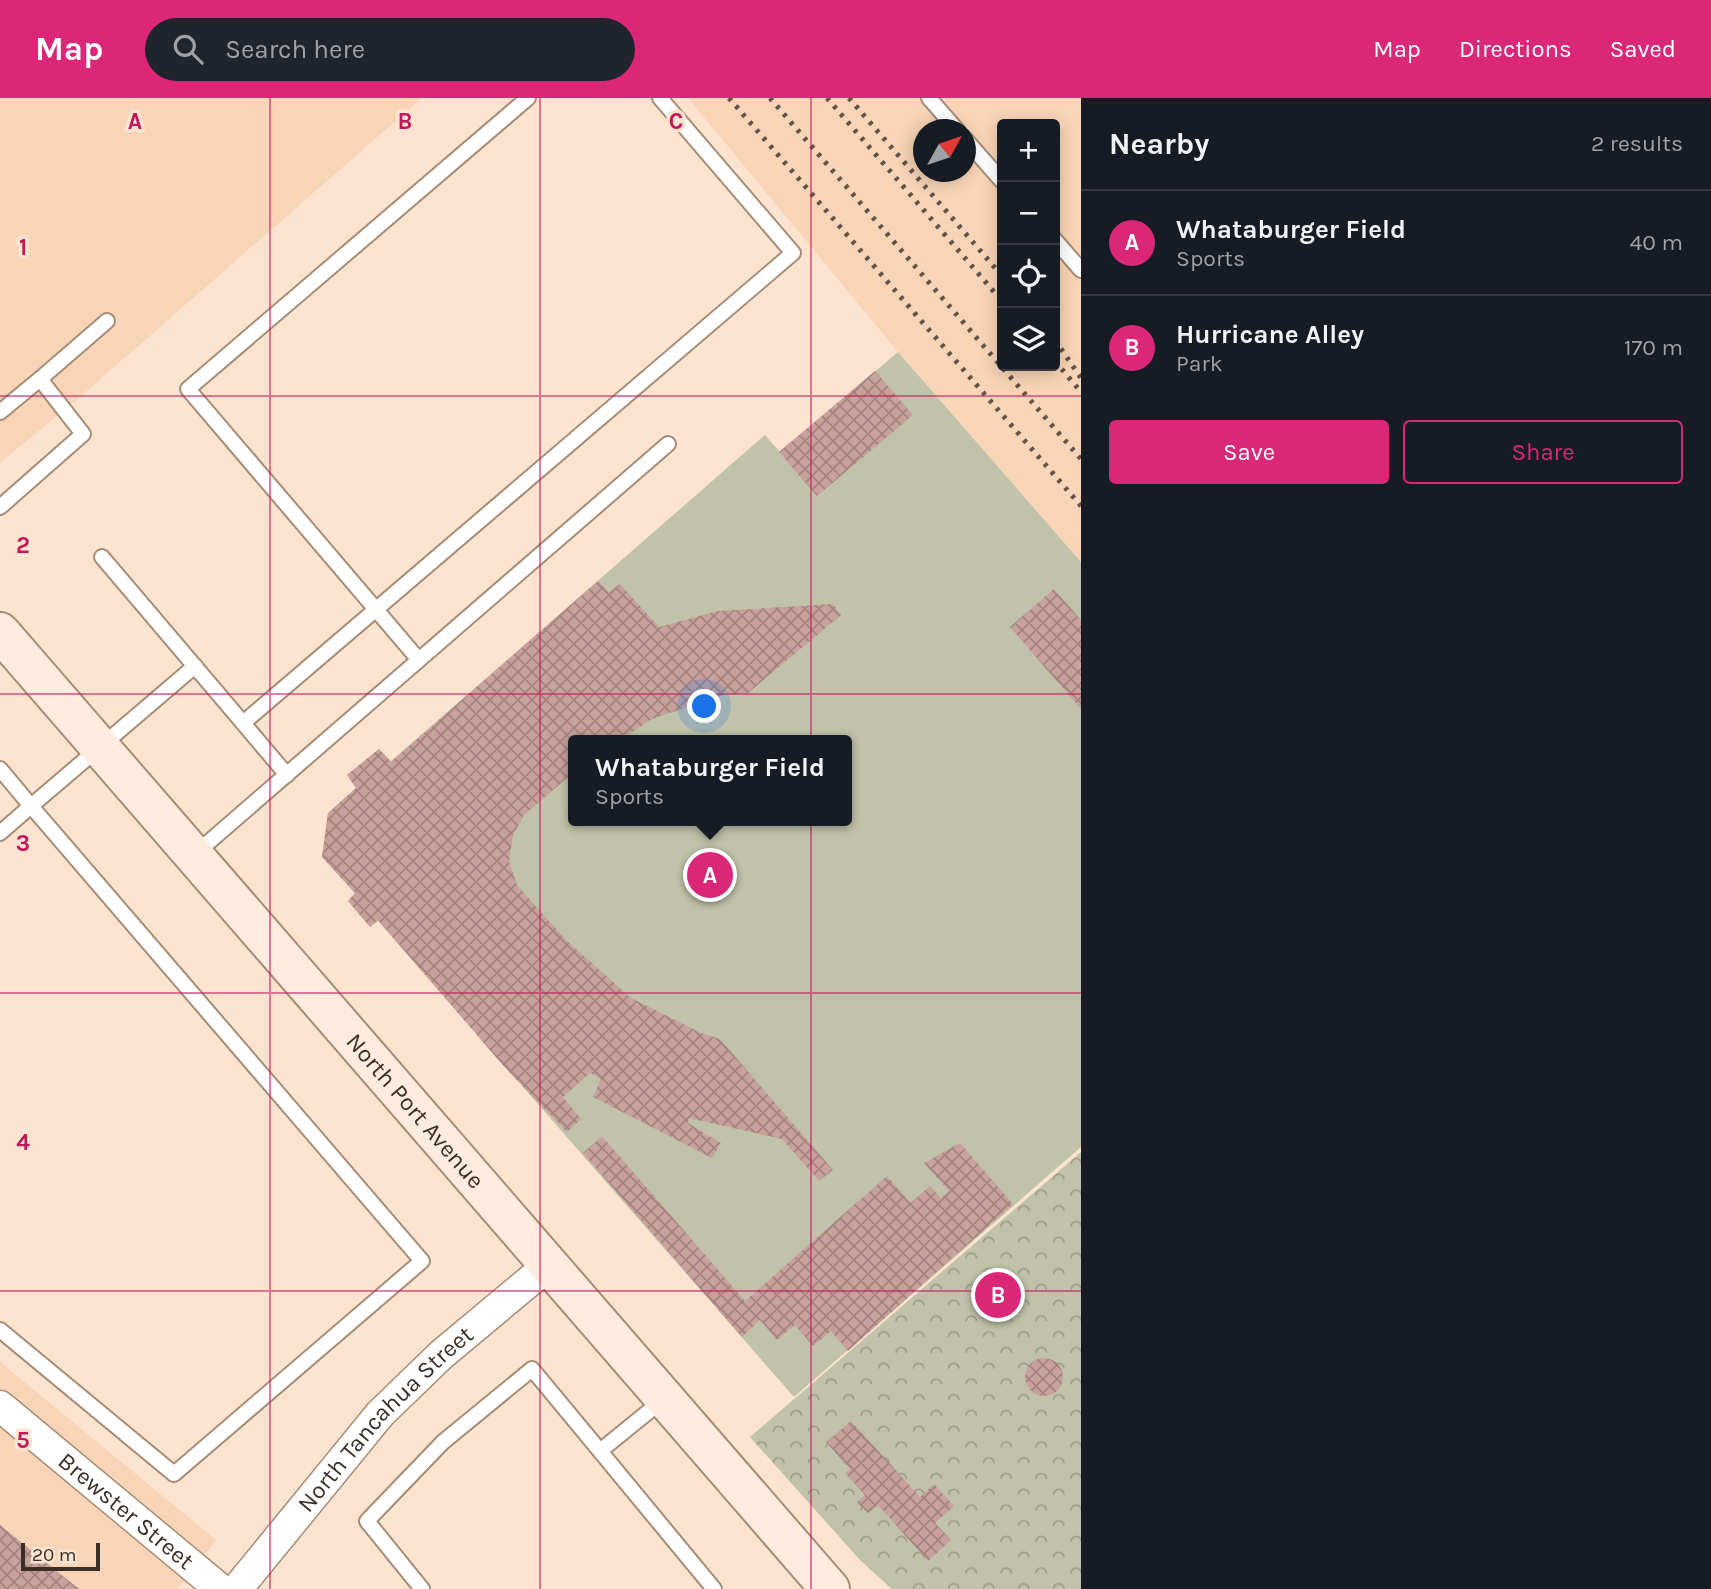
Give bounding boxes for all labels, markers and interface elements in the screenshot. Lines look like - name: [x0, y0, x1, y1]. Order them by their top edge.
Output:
- search box: [145, 18, 635, 81]
- text: Map: [35, 30, 103, 68]
- icon: search: [169, 30, 207, 68]
- text: Search here: [225, 34, 365, 65]
- text: Map: [1373, 35, 1421, 63]
- text: Directions: [1459, 35, 1572, 63]
- text: Saved: [1610, 35, 1676, 63]
- text: A: [128, 108, 142, 135]
- text: B: [398, 108, 412, 135]
- text: C: [669, 108, 683, 135]
- north arrow: [913, 119, 976, 182]
- map controls: [997, 119, 1060, 371]
- button: +: [997, 119, 1060, 182]
- text: Nearby: [1109, 126, 1209, 162]
- text: 2 results: [1591, 130, 1683, 157]
- button: −: [997, 182, 1060, 245]
- text: Whataburger Field: [1176, 214, 1406, 245]
- text: A: [1125, 229, 1139, 256]
- text: 40 m: [1630, 229, 1683, 256]
- text: 1: [19, 234, 27, 261]
- button: locate: [997, 245, 1060, 308]
- text: Sports: [1176, 245, 1245, 272]
- button: layers: [997, 308, 1060, 371]
- text: Hurricane Alley: [1176, 319, 1364, 350]
- text: B: [1125, 334, 1139, 361]
- text: 170 m: [1624, 334, 1683, 361]
- text: Park: [1176, 350, 1223, 377]
- button: Save: [1109, 420, 1389, 484]
- button: Share: [1403, 420, 1683, 484]
- text: 2: [16, 532, 30, 559]
- your location: [687, 689, 721, 723]
- popup: [568, 735, 852, 826]
- text: Whataburger Field: [595, 752, 825, 783]
- text: Sports: [595, 783, 664, 810]
- text: 3: [16, 830, 30, 857]
- pin: A: [687, 849, 733, 901]
- street label: North Port Avenue: [341, 1028, 490, 1194]
- text: 4: [16, 1129, 30, 1156]
- pin: B: [975, 1269, 1021, 1321]
- street label: North Tancahua Street: [292, 1320, 479, 1518]
- text: 5: [16, 1427, 30, 1454]
- street label: Brewster Street: [53, 1447, 199, 1575]
- scale bar: [21, 1540, 100, 1572]
- text: 20 m: [32, 1544, 77, 1566]

